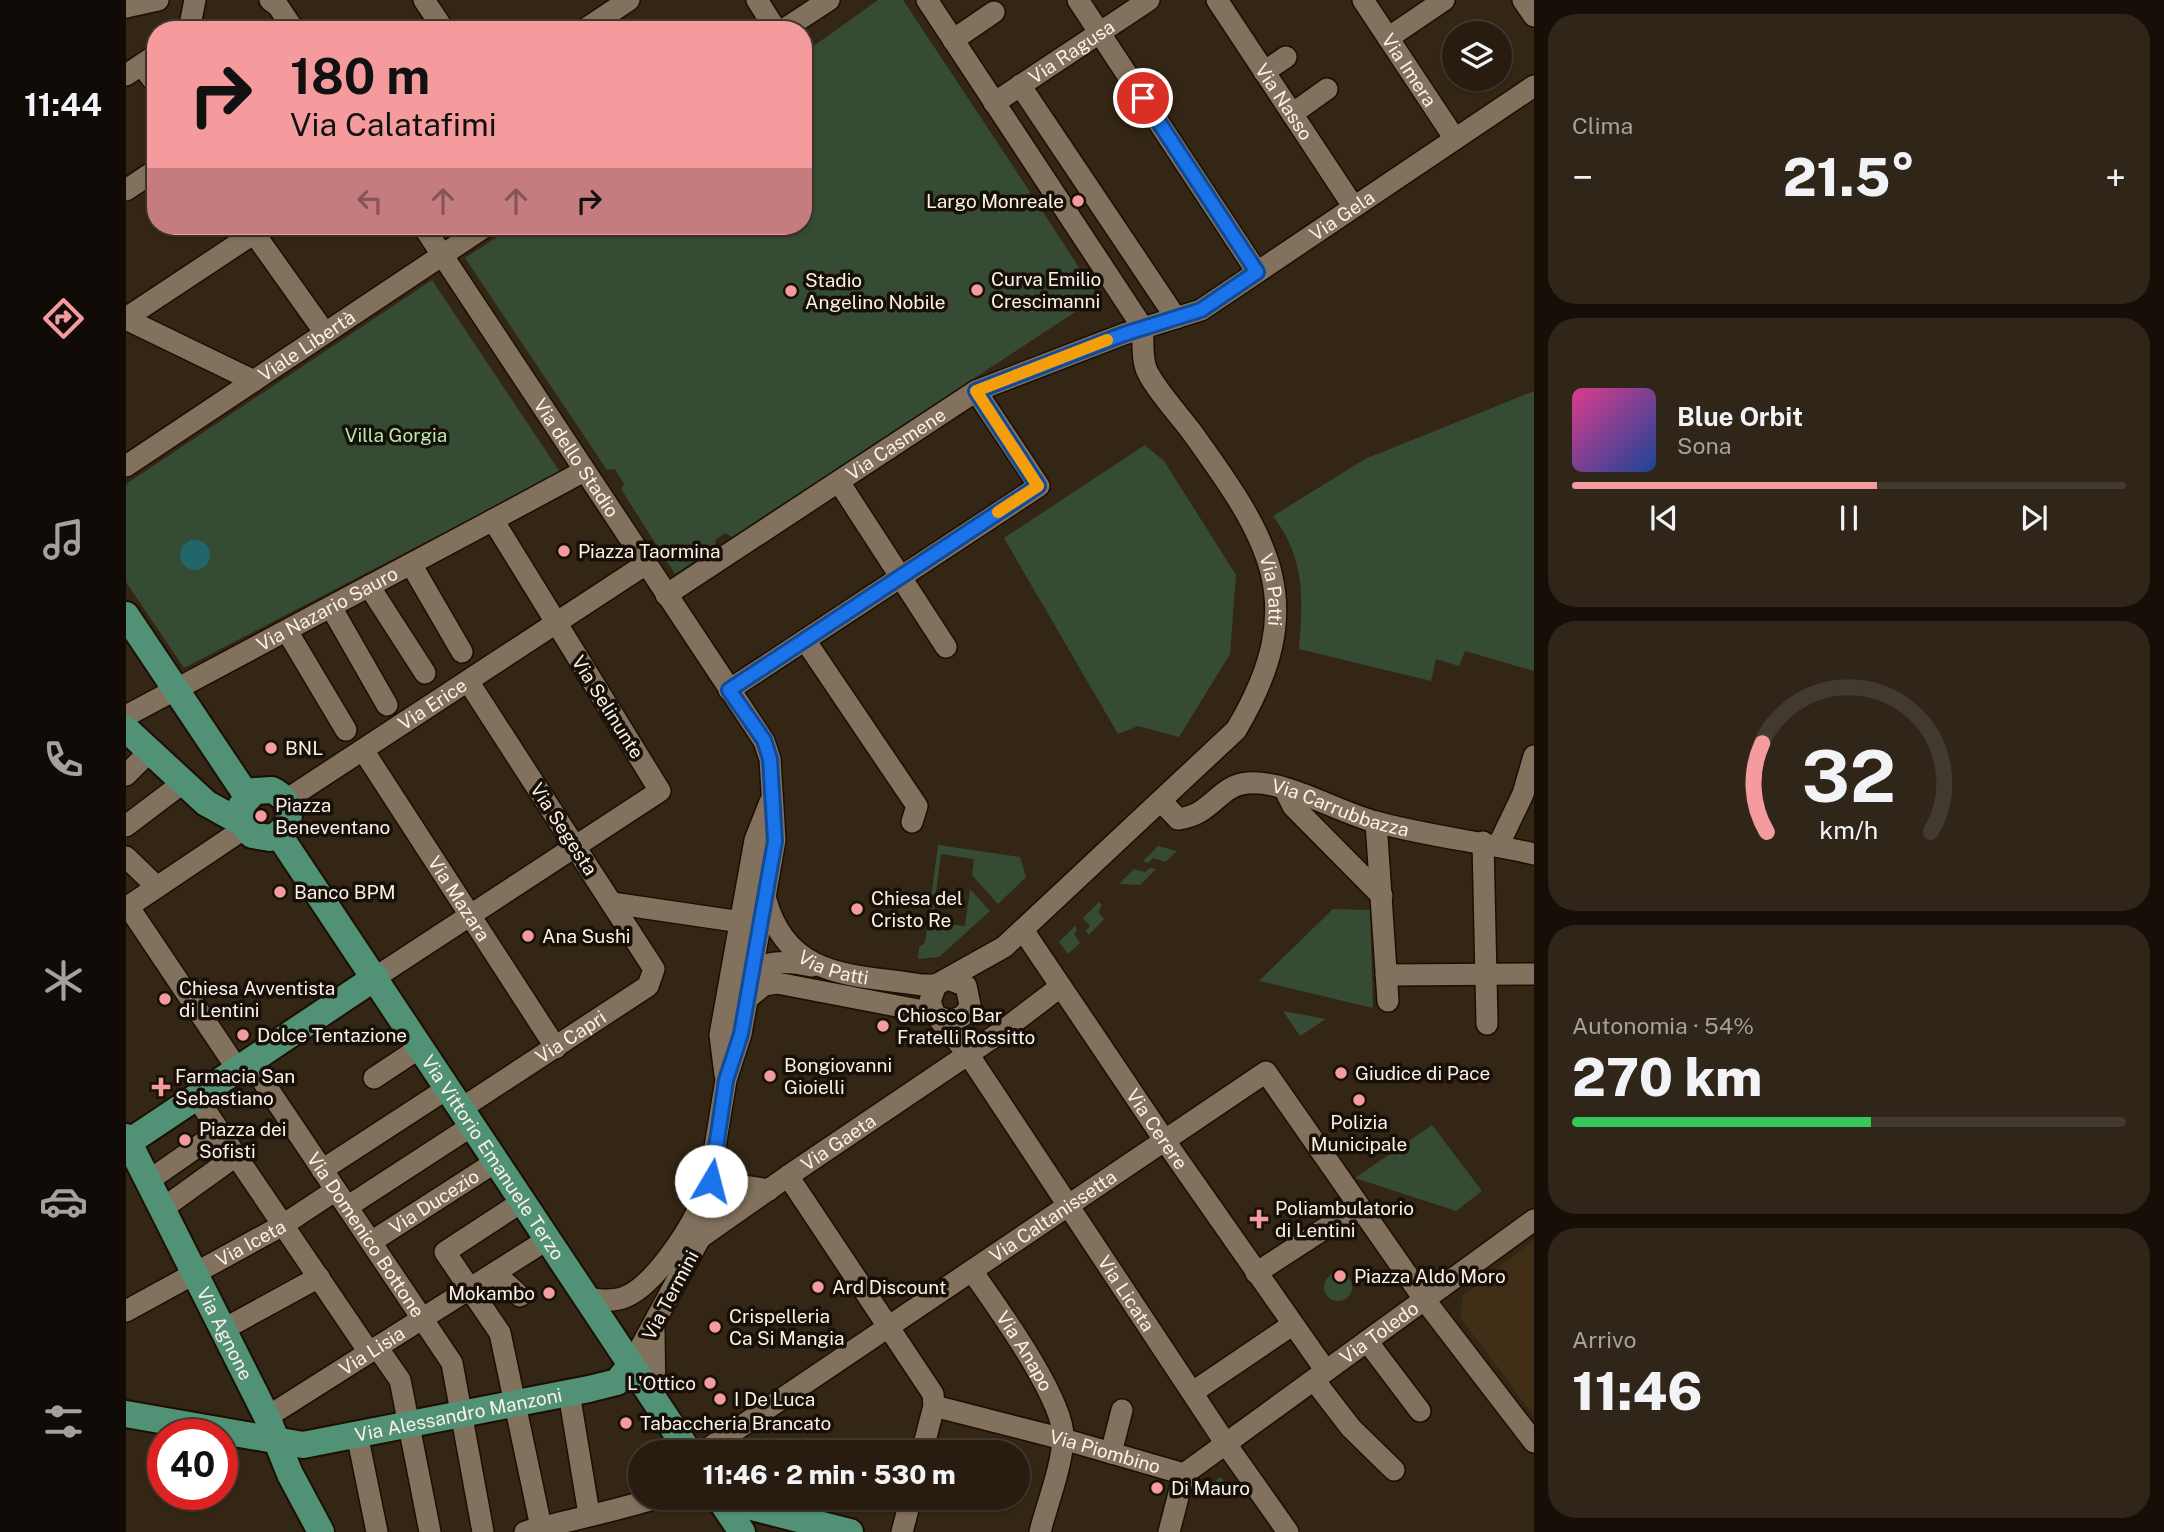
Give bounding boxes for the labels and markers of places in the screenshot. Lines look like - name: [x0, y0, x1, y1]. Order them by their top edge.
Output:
- pin: [1113, 68, 1173, 128]
- place label: Largo Monreale: [926, 190, 1064, 212]
- marker: Largo Monreale: [1070, 193, 1086, 209]
- place label: Curva Emilio Crescimanni: [991, 268, 1101, 312]
- place label: Stadio Angelino Nobile: [805, 269, 946, 313]
- marker: Curva Emilio Crescimanni: [969, 282, 985, 298]
- marker: Stadio Angelino Nobile: [783, 283, 799, 299]
- place label: Piazza Taormina: [578, 540, 720, 562]
- marker: Piazza Taormina: [556, 543, 572, 559]
- place label: BNL: [285, 737, 323, 759]
- marker: BNL: [263, 740, 279, 756]
- place label: Piazza Beneventano: [275, 794, 390, 838]
- marker: Piazza Beneventano: [253, 808, 269, 824]
- place label: Banco BPM: [294, 881, 396, 903]
- marker: Banco BPM: [272, 884, 288, 900]
- place label: Chiesa del Cristo Re: [871, 887, 963, 931]
- marker: Chiesa del Cristo Re: [849, 901, 865, 917]
- place label: Ana Sushi: [542, 925, 631, 947]
- marker: Ana Sushi: [520, 928, 536, 944]
- place label: Chiesa Avventista di Lentini: [179, 977, 335, 1021]
- marker: Chiesa Avventista di Lentini: [157, 991, 173, 1007]
- place label: Chiosco Bar Fratelli Rossitto: [897, 1004, 1035, 1048]
- marker: Chiosco Bar Fratelli Rossitto: [875, 1018, 891, 1034]
- place label: Dolce Tentazione: [257, 1024, 407, 1046]
- marker: Dolce Tentazione: [235, 1027, 251, 1043]
- place label: Bongiovanni Gioielli: [784, 1054, 892, 1098]
- place label: Giudice di Pace: [1355, 1062, 1490, 1084]
- place label: Farmacia San Sebastiano: [175, 1065, 295, 1109]
- marker: Giudice di Pace: [1333, 1065, 1349, 1081]
- marker: Bongiovanni Gioielli: [762, 1068, 778, 1084]
- marker: Farmacia San Sebastiano: [153, 1079, 169, 1095]
- marker: Polizia Municipale: [1351, 1092, 1367, 1108]
- place label: Polizia Municipale: [1311, 1111, 1407, 1155]
- place label: Piazza dei Sofisti: [199, 1118, 287, 1162]
- marker: Piazza dei Sofisti: [177, 1132, 193, 1148]
- place label: Poliambulatorio di Lentini: [1275, 1197, 1414, 1241]
- marker: Poliambulatorio di Lentini: [1249, 1209, 1269, 1229]
- place label: Piazza Aldo Moro: [1354, 1265, 1506, 1287]
- marker: Piazza Aldo Moro: [1332, 1268, 1348, 1284]
- place label: Ard Discount: [832, 1276, 946, 1298]
- marker: Ard Discount: [810, 1279, 826, 1295]
- place label: Mokambo: [448, 1282, 535, 1304]
- marker: Mokambo: [541, 1285, 557, 1301]
- place label: Crispelleria Ca Si Mangia: [729, 1305, 844, 1349]
- marker: Crispelleria Ca Si Mangia: [707, 1319, 723, 1335]
- place label: L'Ottico: [627, 1372, 696, 1394]
- marker: L'Ottico: [702, 1375, 718, 1391]
- place label: I De Luca: [734, 1388, 815, 1410]
- marker: I De Luca: [712, 1391, 728, 1407]
- place label: Tabaccheria Brancato: [640, 1412, 831, 1434]
- marker: Tabaccheria Brancato: [618, 1415, 634, 1431]
- place label: Di Mauro: [1171, 1477, 1250, 1499]
- marker: Di Mauro: [1149, 1480, 1165, 1496]

